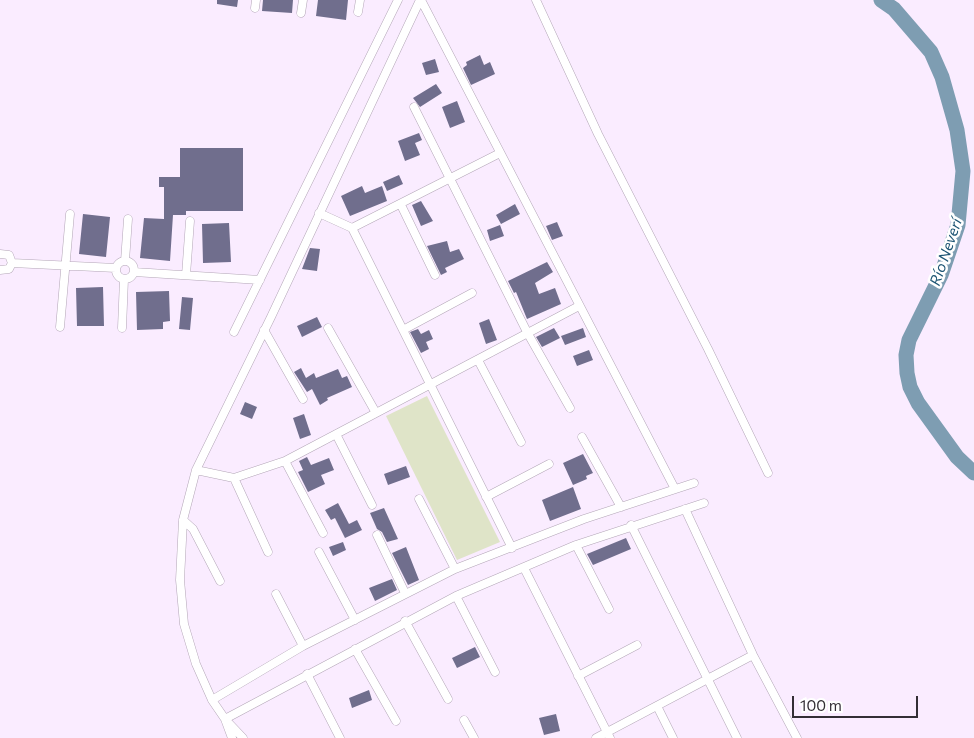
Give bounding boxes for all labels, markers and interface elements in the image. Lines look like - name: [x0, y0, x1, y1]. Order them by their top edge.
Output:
- water label: Río Neverí: [926, 216, 966, 288]
- scale bar: [794, 686, 920, 718]
- text: 100 m: [800, 696, 842, 714]

